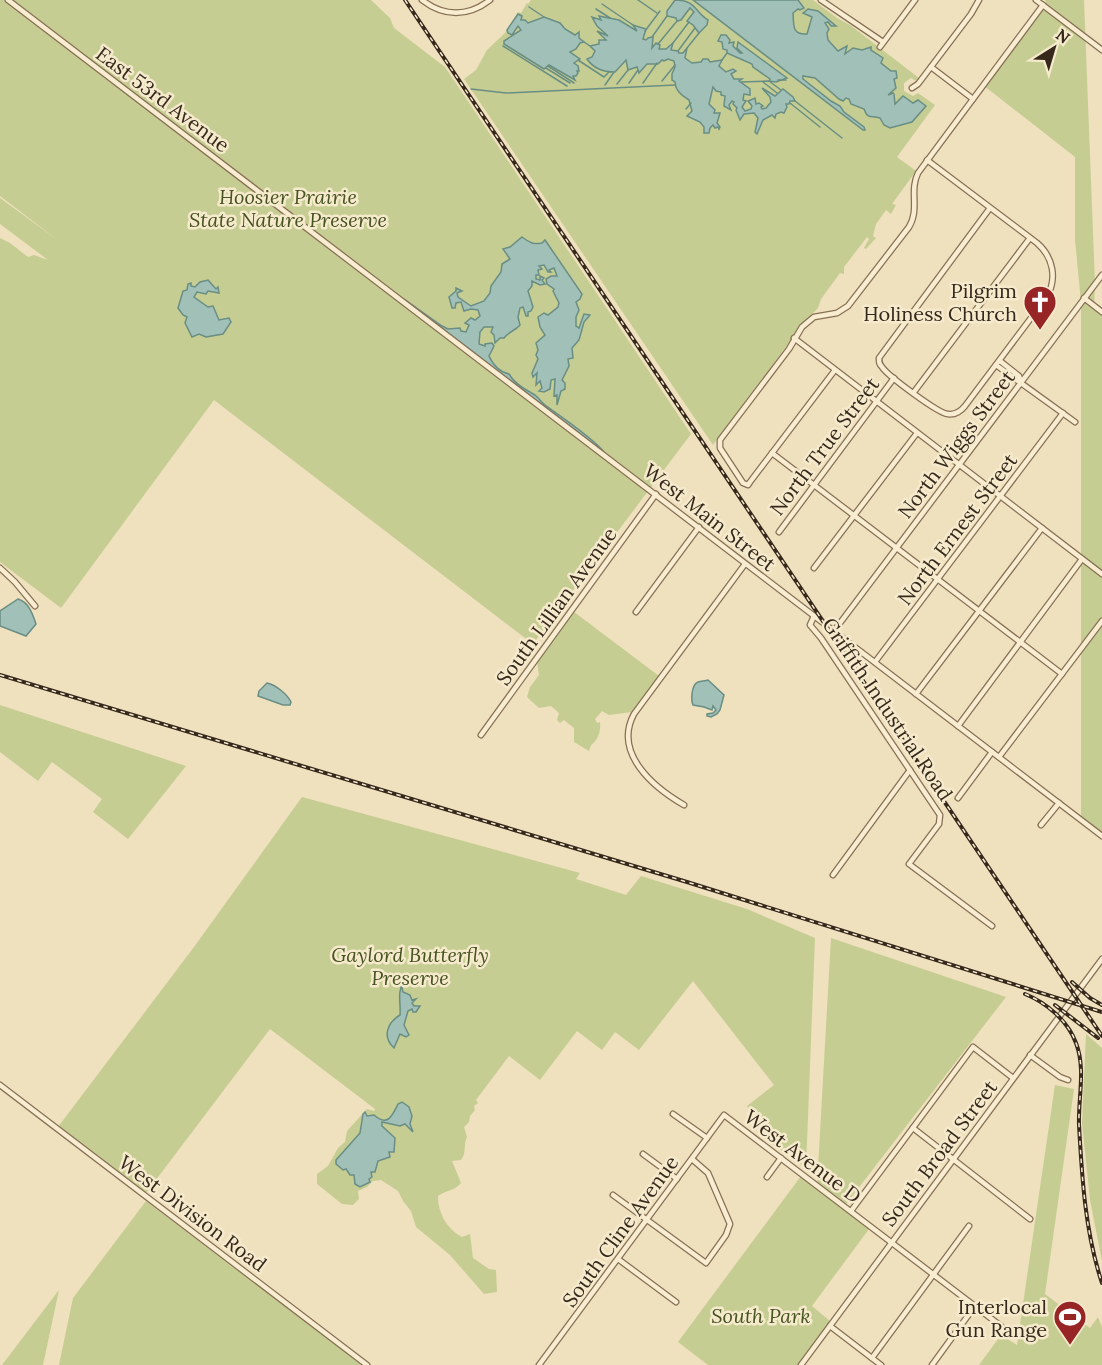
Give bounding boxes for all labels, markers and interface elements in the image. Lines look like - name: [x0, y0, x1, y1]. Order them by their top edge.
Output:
- north arrow: [1024, 18, 1084, 78]
- text: N: [1052, 24, 1074, 48]
- street label: East 53rd Avenue: [91, 41, 235, 157]
- park label: Hoosier Prairie State Nature Preserve: [189, 184, 387, 232]
- place label: Pilgrim Holiness Church: [863, 278, 1017, 326]
- church icon: Pilgrim Holiness Church: [1022, 284, 1058, 331]
- street label: North Wiggs Street: [892, 365, 1020, 523]
- street label: North True Street: [764, 372, 884, 520]
- street label: North Ernest Street: [892, 448, 1022, 610]
- street label: West Main Street: [639, 458, 781, 576]
- street label: South Lillian Avenue: [490, 522, 622, 690]
- street label: Griffith Industrial Road: [817, 613, 959, 805]
- park label: Gaylord Butterfly Preserve: [331, 942, 489, 990]
- street label: South Broad Street: [876, 1075, 1002, 1231]
- street label: West Avenue D: [739, 1104, 867, 1208]
- street label: West Division Road: [114, 1149, 272, 1277]
- street label: South Cline Avenue: [557, 1150, 683, 1312]
- place label: Interlocal Gun Range: [946, 1294, 1047, 1342]
- sports icon: Interlocal Gun Range: [1052, 1299, 1088, 1346]
- park label: South Park: [711, 1303, 811, 1328]

